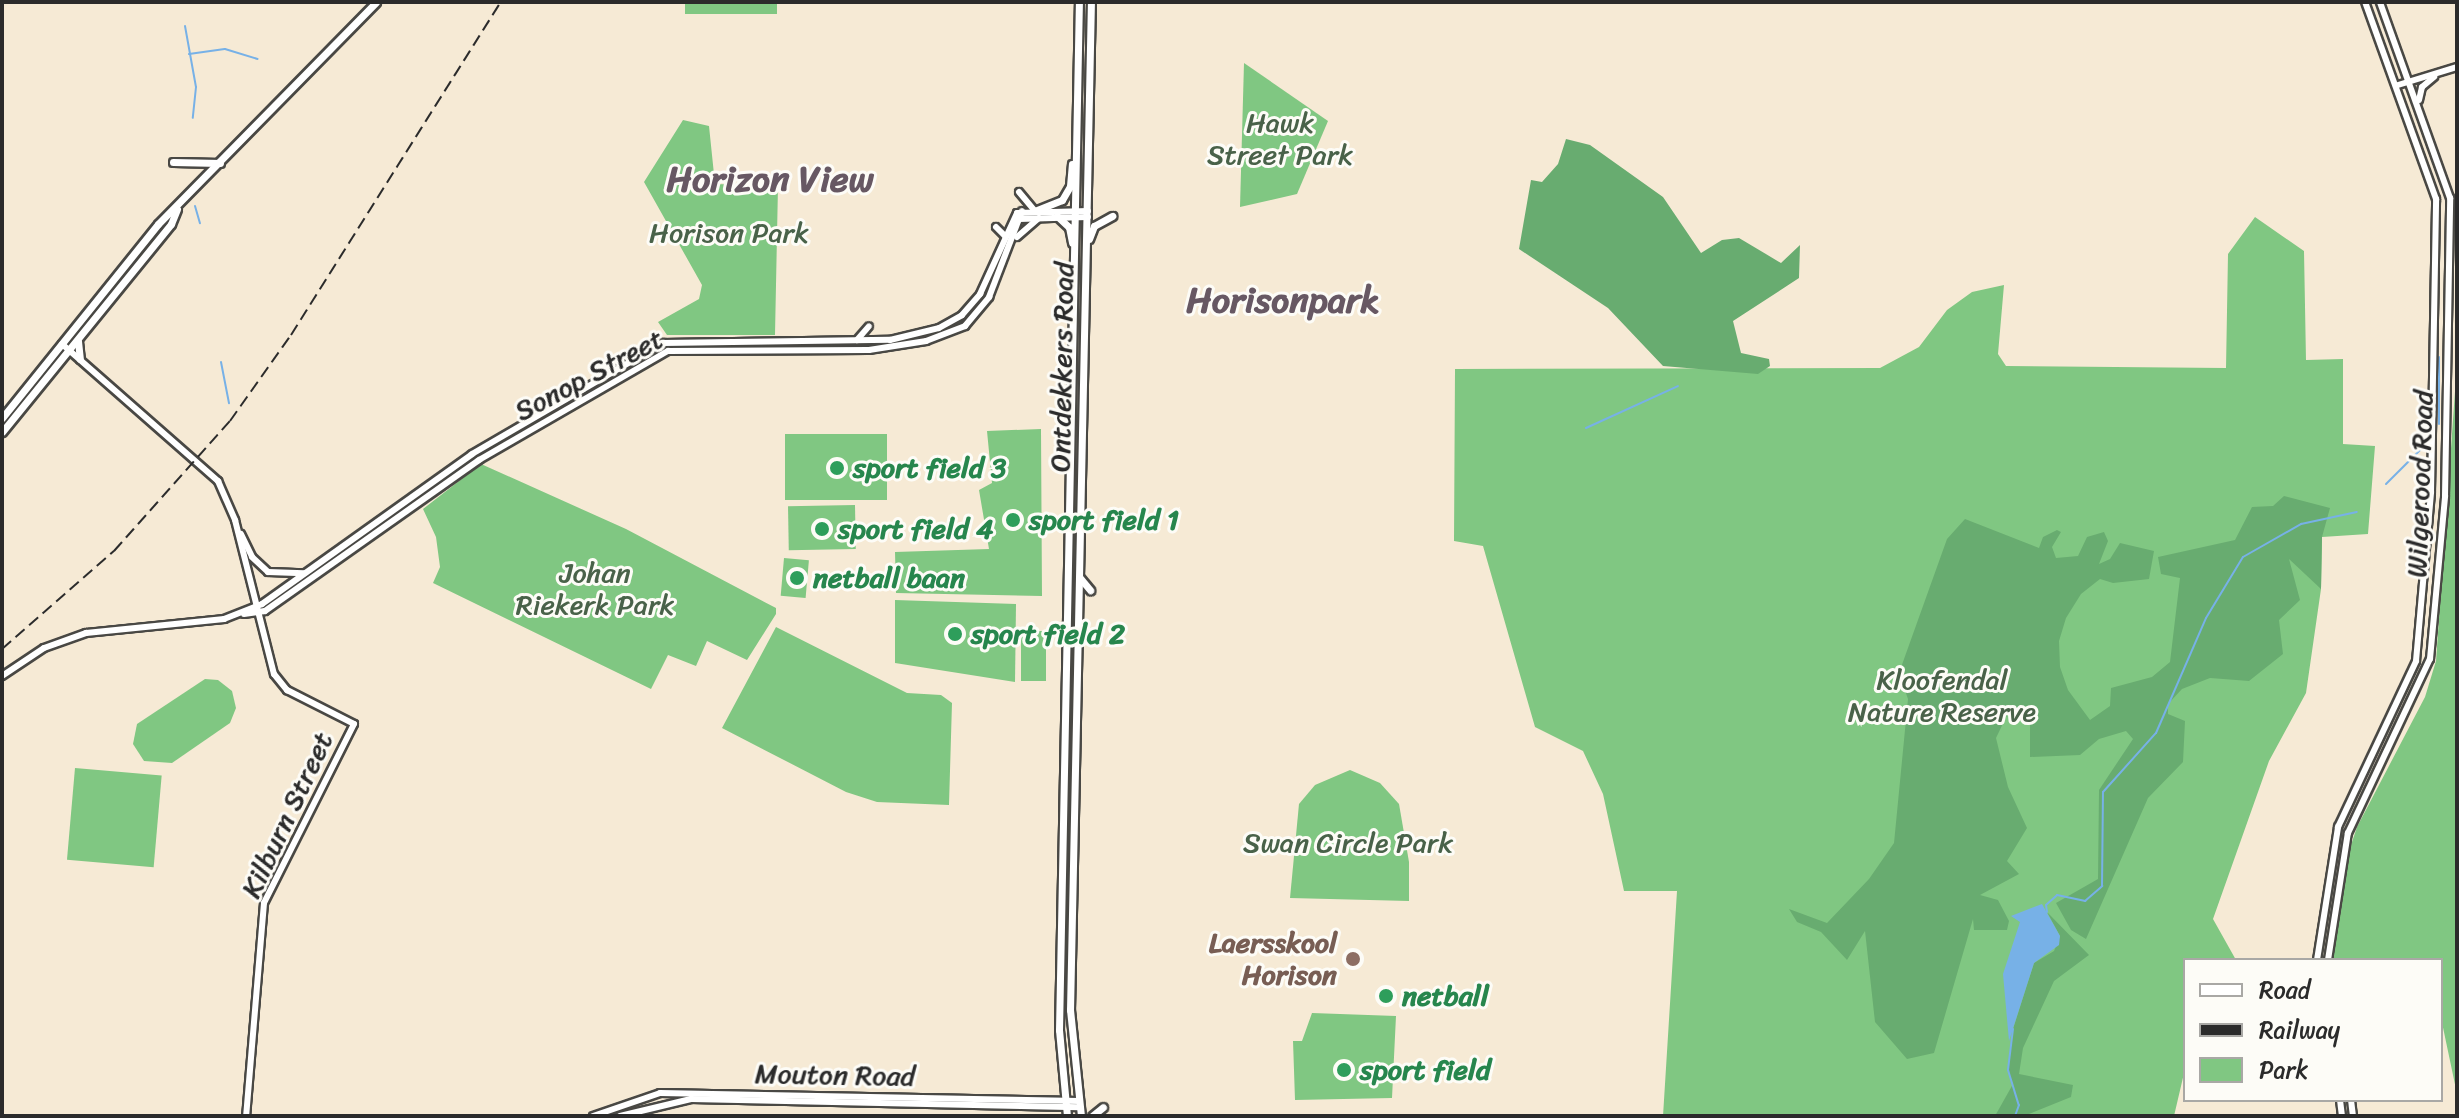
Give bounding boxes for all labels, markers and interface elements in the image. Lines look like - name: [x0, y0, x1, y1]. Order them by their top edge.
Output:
- park label: Hawk Street Park: [1207, 106, 1353, 172]
- district label: Horizon View: [667, 158, 873, 202]
- park label: Horison Park: [649, 216, 809, 250]
- street label: Ontdekkers Road: [1043, 262, 1081, 472]
- district label: Horisonpark: [1186, 279, 1380, 323]
- street label: Sonop Street: [508, 322, 670, 428]
- street label: Wilgerood Road: [2400, 390, 2440, 578]
- place label: sport field 3: [853, 451, 1006, 485]
- marker: sport field 3: [828, 459, 846, 477]
- place label: sport field 1: [1029, 503, 1179, 537]
- marker: sport field 1: [1004, 511, 1022, 529]
- place label: sport field 4: [838, 512, 994, 546]
- marker: sport field 4: [813, 520, 831, 538]
- park label: Johan Riekerk Park: [516, 556, 674, 622]
- place label: netball baan: [813, 561, 966, 595]
- marker: netball baan: [788, 569, 806, 587]
- place label: sport field 2: [971, 617, 1125, 651]
- marker: sport field 2: [946, 625, 964, 643]
- park label: Kloofendal Nature Reserve: [1847, 663, 2037, 729]
- street label: Kilburn Street: [234, 727, 340, 903]
- park label: Swan Circle Park: [1242, 826, 1454, 860]
- place label: Laersskool Horison: [1209, 926, 1337, 992]
- marker: Laersskool Horison: [1344, 950, 1362, 968]
- legend: [2183, 958, 2443, 1102]
- text: Road: [2259, 969, 2310, 1011]
- place label: netball: [1402, 979, 1489, 1013]
- marker: netball: [1377, 987, 1395, 1005]
- text: Railway: [2259, 1009, 2340, 1051]
- text: Park: [2259, 1049, 2308, 1091]
- place label: sport field: [1360, 1053, 1491, 1087]
- street label: Mouton Road: [754, 1057, 916, 1093]
- marker: sport field: [1335, 1061, 1353, 1079]

